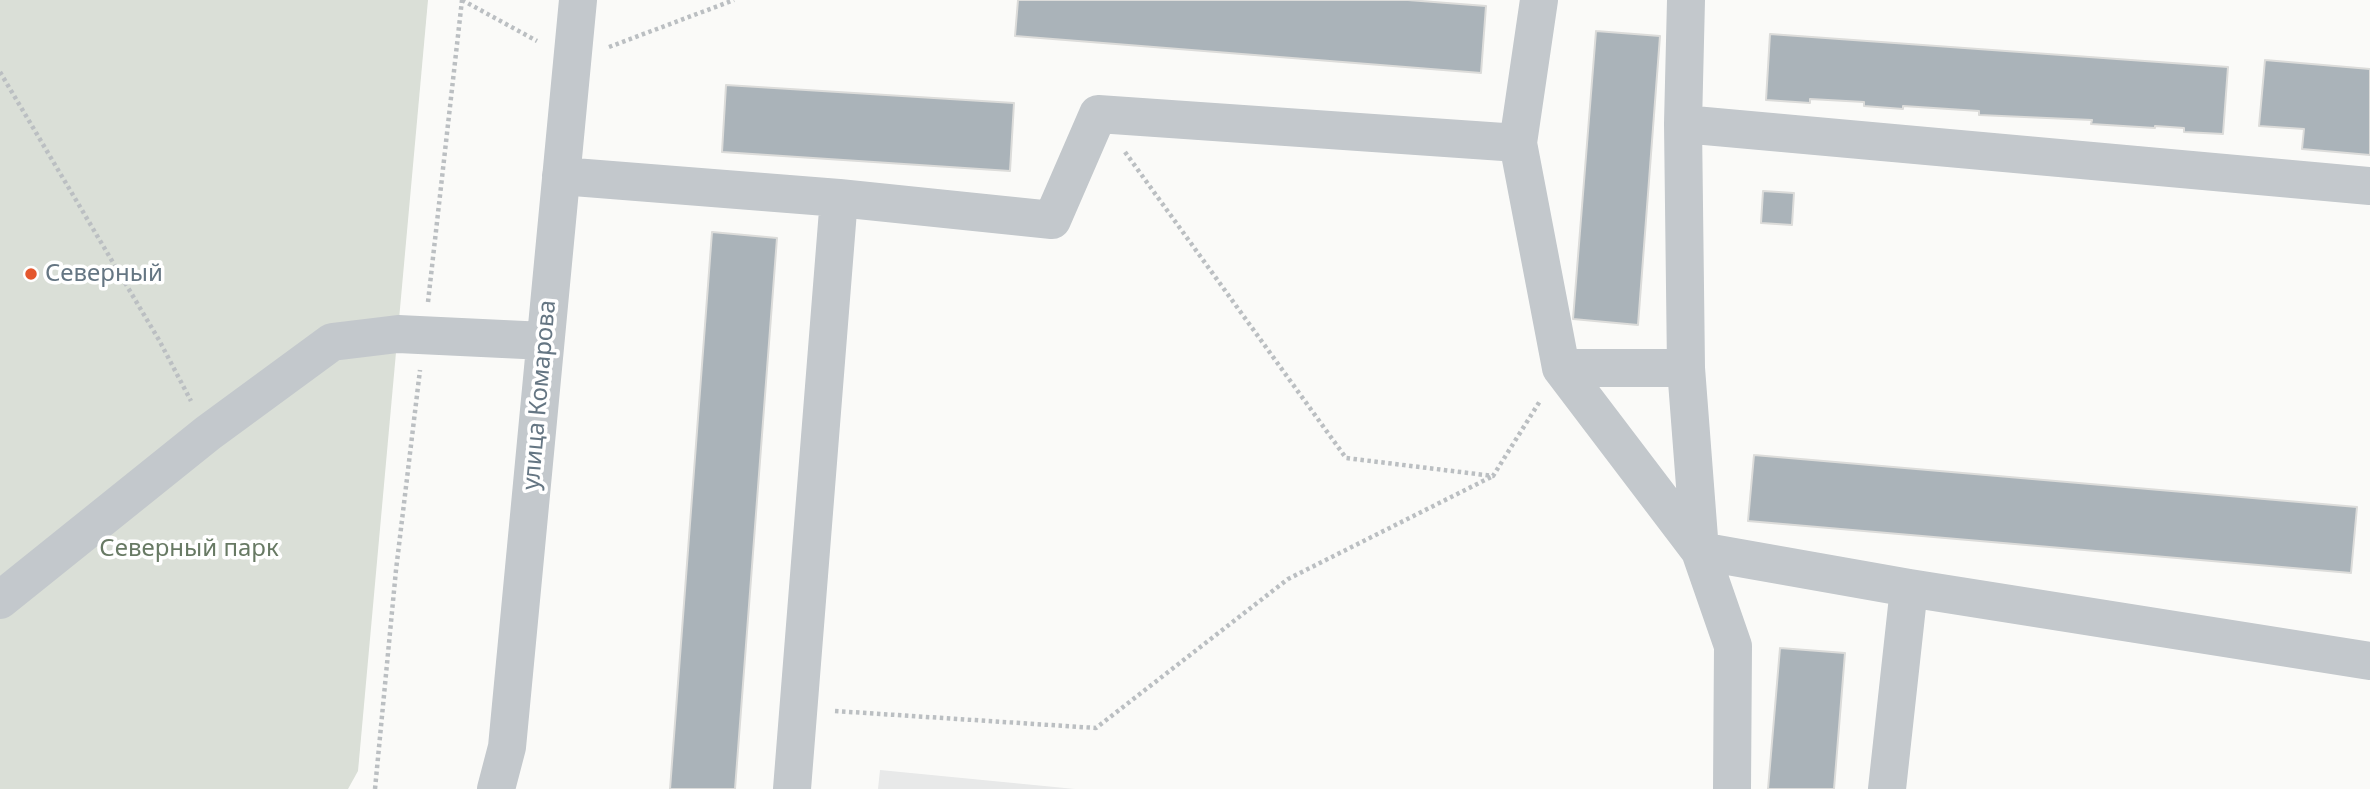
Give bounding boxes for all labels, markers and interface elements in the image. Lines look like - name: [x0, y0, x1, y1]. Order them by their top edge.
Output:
- place label: Северный: [45, 260, 163, 288]
- marker: Северный: [23, 266, 39, 282]
- street label: улица Комарова: [517, 299, 563, 491]
- park label: Северный парк: [99, 535, 279, 563]

